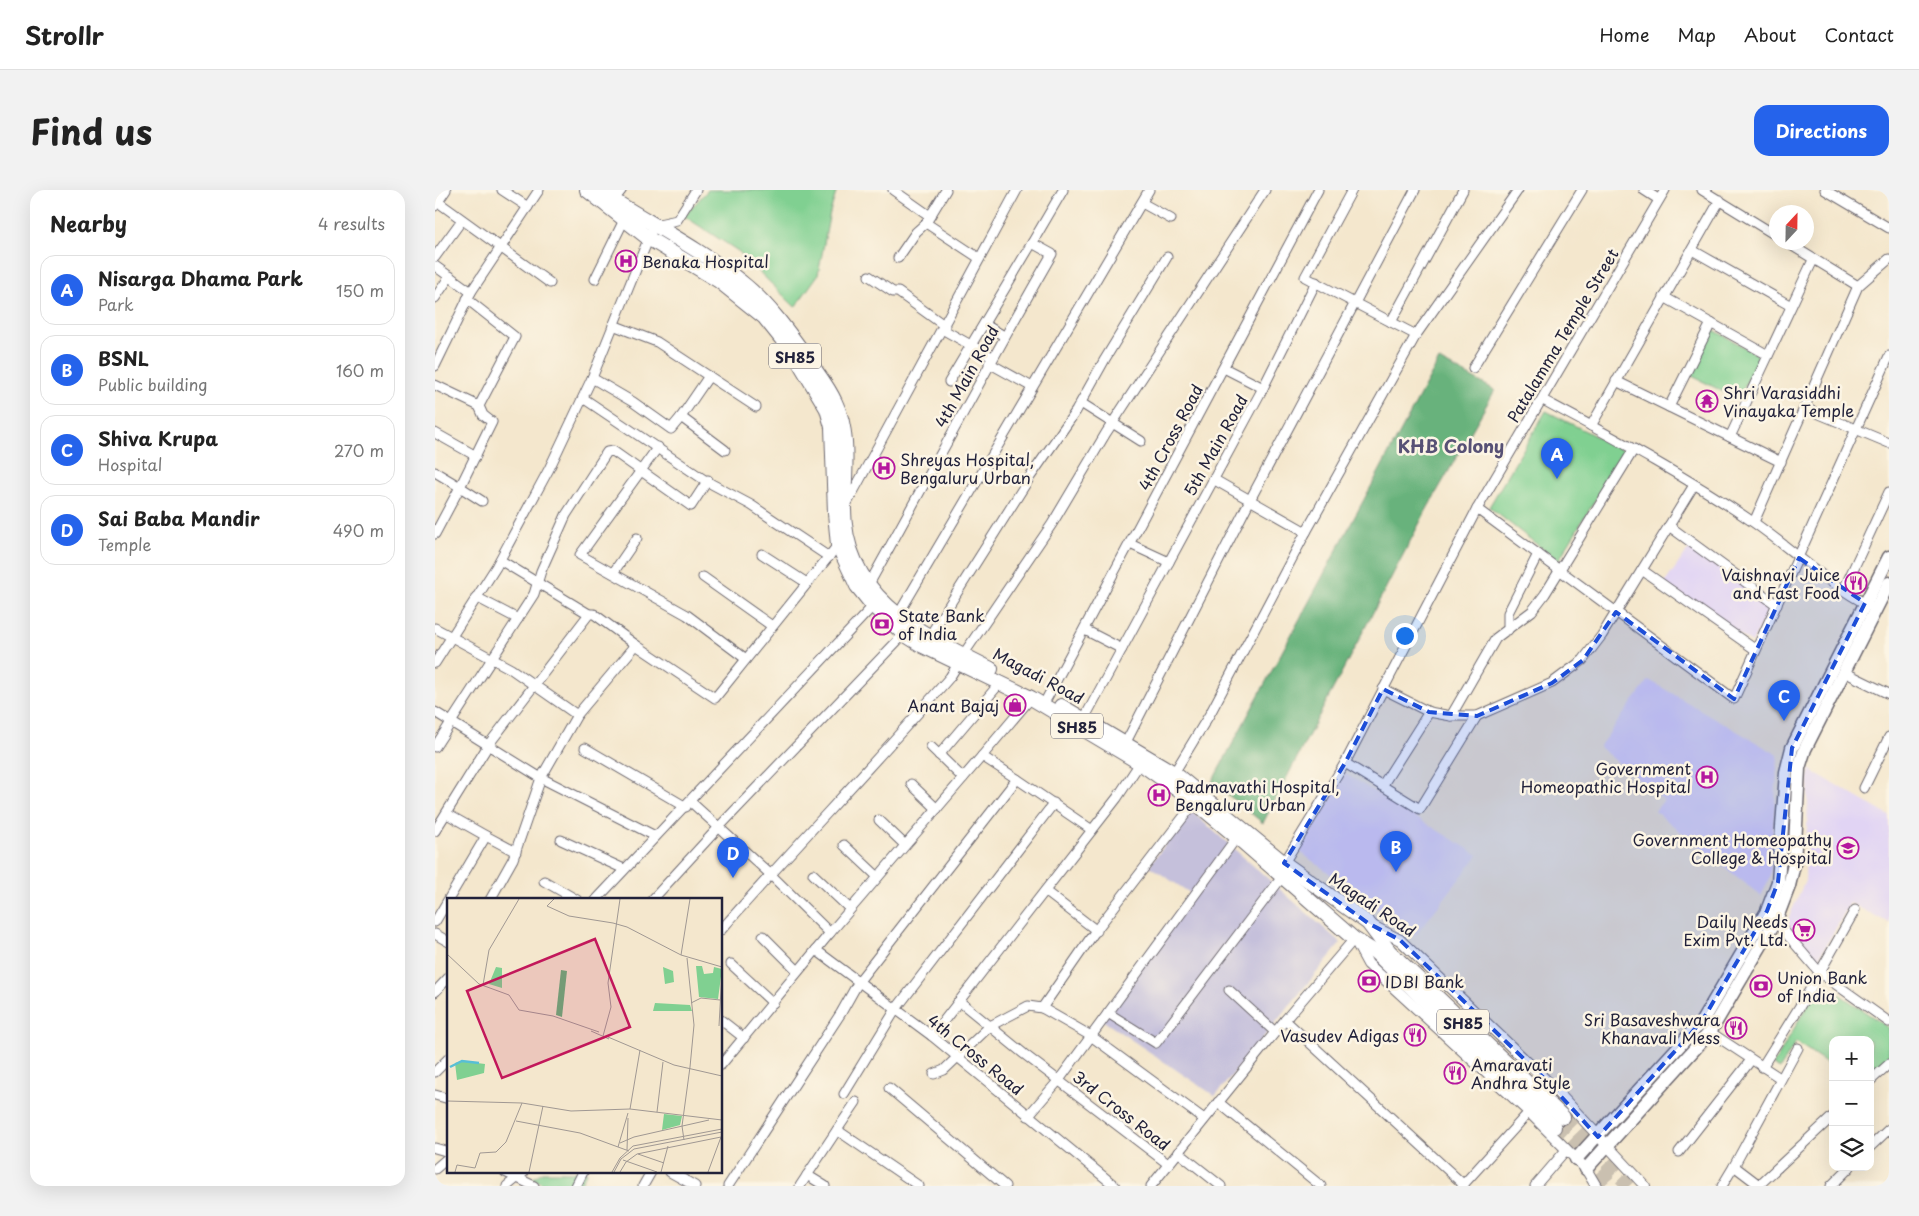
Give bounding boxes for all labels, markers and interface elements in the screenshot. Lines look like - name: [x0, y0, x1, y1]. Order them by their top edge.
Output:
- text: Strollr: [25, 17, 104, 53]
- text: Home: [1599, 21, 1649, 48]
- text: Map: [1677, 21, 1716, 48]
- text: About: [1744, 21, 1796, 48]
- text: Contact: [1824, 21, 1894, 48]
- text: Find us: [30, 104, 152, 157]
- button: Directions: [1754, 105, 1889, 156]
- north arrow: [1769, 205, 1814, 250]
- text: Nearby: [50, 207, 127, 239]
- text: 4 results: [318, 211, 385, 235]
- street label: Patalamma Temple Street: [1500, 243, 1624, 427]
- hospital icon: Benaka Hospital: [614, 249, 638, 273]
- place label: Benaka Hospital: [642, 249, 769, 273]
- text: Nisarga Dhama Park: [98, 264, 303, 292]
- text: A: [61, 278, 73, 302]
- text: 150 m: [336, 278, 384, 302]
- text: Park: [98, 292, 134, 316]
- street label: 4th Main Road: [928, 321, 1004, 431]
- text: BSNL: [98, 344, 149, 372]
- road number: SH85: [769, 344, 821, 368]
- text: B: [62, 358, 72, 382]
- text: 160 m: [336, 358, 384, 382]
- text: Public building: [98, 372, 208, 396]
- street label: 4th Cross Road: [1132, 380, 1208, 494]
- place label: Shri Varasiddhi Vinayaka Temple: [1723, 380, 1854, 422]
- temple icon: Shri Varasiddhi Vinayaka Temple: [1695, 389, 1719, 413]
- street label: 5th Main Road: [1177, 390, 1253, 500]
- text: Shiva Krupa: [98, 424, 218, 452]
- district label: KHB Colony: [1398, 432, 1504, 459]
- text: C: [61, 438, 73, 462]
- text: 270 m: [334, 438, 384, 462]
- pin: A: [1541, 438, 1573, 479]
- place label: Shreyas Hospital, Bengaluru Urban: [900, 447, 1034, 489]
- text: Hospital: [98, 452, 162, 476]
- hospital icon: Shreyas Hospital, Bengaluru Urban: [872, 456, 896, 480]
- text: Sai Baba Mandir: [98, 504, 260, 532]
- text: D: [61, 518, 73, 542]
- text: 490 m: [333, 518, 384, 542]
- text: Temple: [98, 532, 151, 556]
- place label: Vaishnavi Juice and Fast Food: [1721, 562, 1840, 604]
- restaurant icon: Vaishnavi Juice and Fast Food: [1844, 571, 1868, 595]
- place label: State Bank of India: [898, 603, 985, 645]
- bank icon: State Bank of India: [870, 612, 894, 636]
- your location: [1392, 623, 1418, 649]
- street label: Magadi Road: [989, 641, 1089, 709]
- pin: C: [1768, 680, 1800, 721]
- place label: Anant Bajaj: [908, 693, 999, 717]
- shop icon: Anant Bajaj: [1003, 693, 1027, 717]
- road number: SH85: [1051, 714, 1103, 738]
- place label: Government Homeopathic Hospital: [1521, 756, 1691, 798]
- hospital icon: Government Homeopathic Hospital: [1695, 765, 1719, 789]
- place label: Padmavathi Hospital, Bengaluru Urban: [1175, 774, 1340, 816]
- hospital icon: Padmavathi Hospital, Bengaluru Urban: [1147, 783, 1171, 807]
- place label: Government Homeopathy College & Hospital: [1632, 827, 1832, 869]
- pin: B: [1380, 831, 1412, 872]
- school or university icon: Government Homeopathy College & Hospital: [1836, 836, 1860, 860]
- pin: D: [717, 837, 749, 878]
- street label: Magadi Road: [1325, 866, 1421, 942]
- inset map: [447, 898, 723, 1174]
- place label: Daily Needs Exim Pvt. Ltd.: [1683, 909, 1788, 951]
- supermarket icon: Daily Needs Exim Pvt. Ltd.: [1792, 918, 1816, 942]
- place label: Union Bank of India: [1777, 965, 1868, 1007]
- bank icon: IDBI Bank: [1357, 969, 1381, 993]
- place label: IDBI Bank: [1385, 969, 1464, 993]
- bank icon: Union Bank of India: [1749, 974, 1773, 998]
- place label: Sri Basaveshwara Khanavali Mess: [1584, 1007, 1720, 1049]
- street label: 4th Cross Road: [923, 1008, 1029, 1100]
- road number: SH85: [1437, 1010, 1489, 1034]
- restaurant icon: Sri Basaveshwara Khanavali Mess: [1724, 1016, 1748, 1040]
- place label: Vasudev Adigas: [1280, 1023, 1399, 1047]
- restaurant icon: Vasudev Adigas: [1403, 1023, 1427, 1047]
- map controls: [1829, 1036, 1874, 1171]
- button: +: [1829, 1036, 1874, 1081]
- place label: Amaravati Andhra Style: [1471, 1052, 1571, 1094]
- restaurant icon: Amaravati Andhra Style: [1443, 1061, 1467, 1085]
- street label: 3rd Cross Road: [1068, 1064, 1176, 1156]
- button: −: [1829, 1081, 1874, 1126]
- button: layers: [1829, 1126, 1874, 1171]

